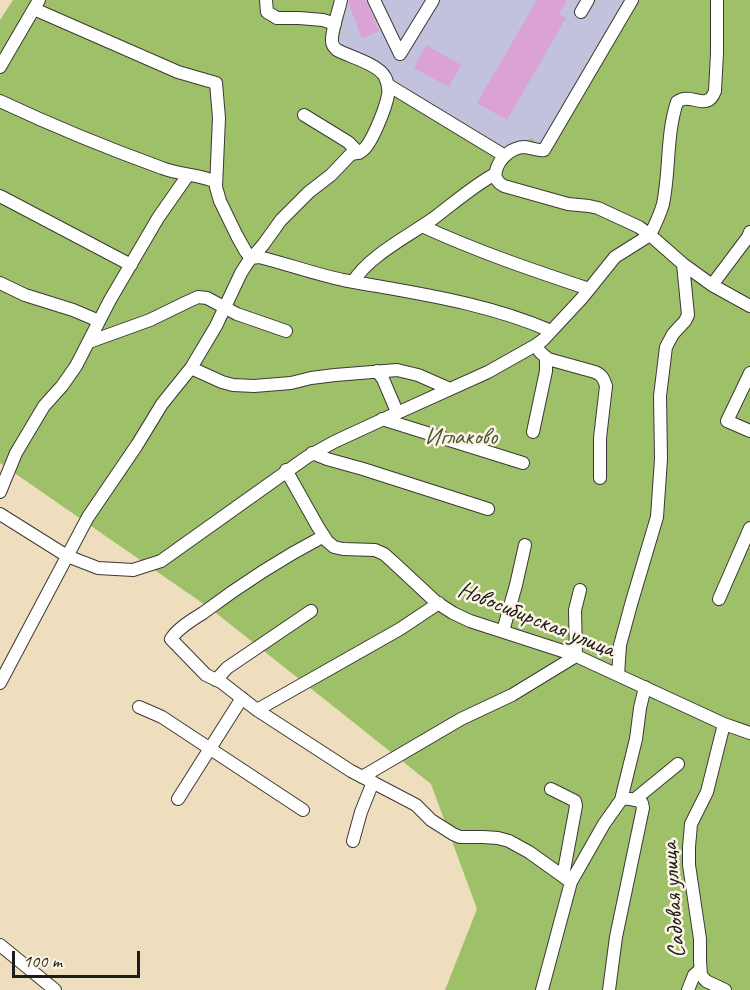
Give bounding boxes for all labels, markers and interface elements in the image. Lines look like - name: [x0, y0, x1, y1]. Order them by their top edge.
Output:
- park label: Иглаково: [425, 424, 497, 452]
- street label: Новосибирская улица: [453, 575, 619, 665]
- street label: Садовая улица: [656, 841, 692, 959]
- scale bar: [15, 939, 142, 977]
- text: 100 m: [23, 950, 62, 972]

